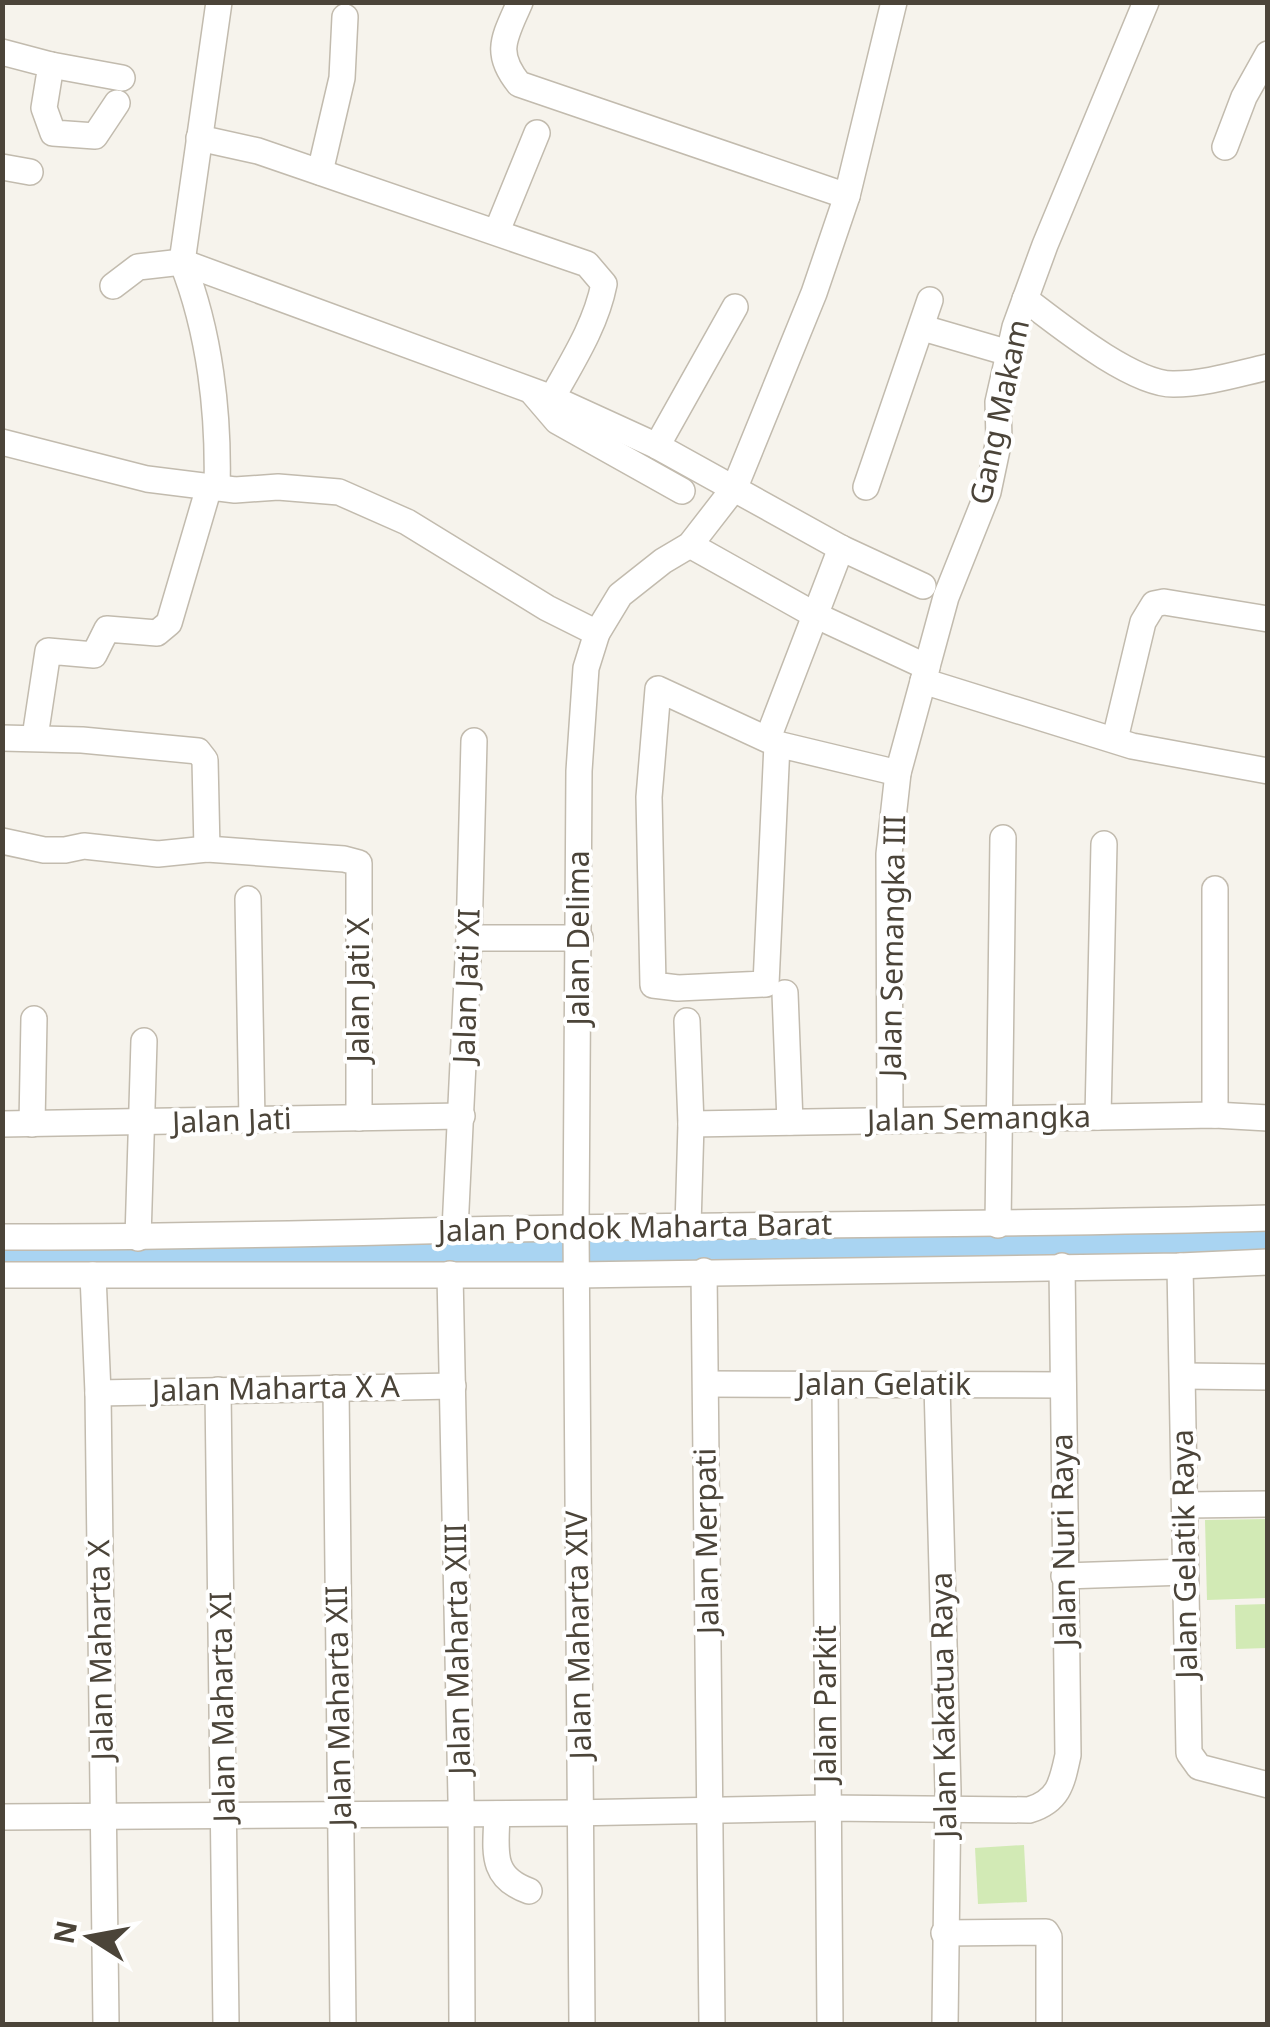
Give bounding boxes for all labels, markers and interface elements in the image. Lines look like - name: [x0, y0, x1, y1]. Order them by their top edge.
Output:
- street label: Gang Makam: [959, 315, 1038, 508]
- street label: Jalan Semangka III: [869, 814, 914, 1080]
- street label: Jalan Delima: [557, 850, 598, 1029]
- street label: Jalan Jati XI: [442, 908, 489, 1067]
- street label: Jalan Jati X: [337, 917, 378, 1065]
- street label: Jalan Semangka: [864, 1095, 1091, 1140]
- street label: Jalan Jati: [169, 1097, 292, 1142]
- street label: Jalan Pondok Maharta Barat: [435, 1203, 833, 1250]
- street label: Jalan Gelatik: [794, 1363, 971, 1404]
- street label: Jalan Maharta X A: [149, 1365, 401, 1410]
- street label: Jalan Gelatik Raya: [1161, 1429, 1206, 1682]
- street label: Jalan Nuri Raya: [1040, 1433, 1085, 1650]
- street label: Jalan Merpati: [683, 1448, 728, 1638]
- street label: Jalan Maharta XIV: [555, 1510, 600, 1763]
- street label: Jalan Maharta XIII: [434, 1523, 479, 1778]
- street label: Jalan Maharta X: [77, 1539, 122, 1764]
- street label: Jalan Kakatua Raya: [920, 1572, 965, 1841]
- street label: Jalan Maharta XII: [315, 1585, 360, 1830]
- street label: Jalan Maharta XI: [199, 1591, 244, 1826]
- street label: Jalan Parkit: [804, 1625, 845, 1786]
- north arrow: [40, 1887, 140, 1987]
- text: N: [44, 1917, 85, 1947]

